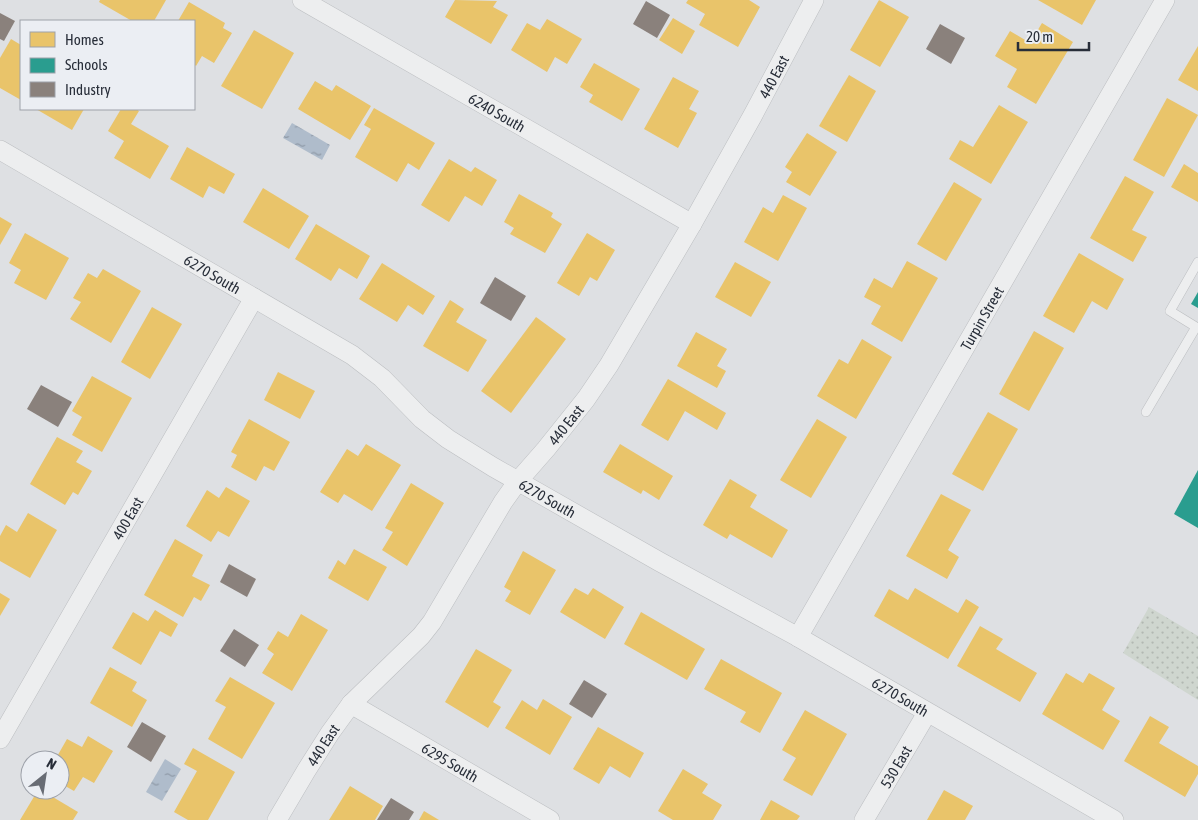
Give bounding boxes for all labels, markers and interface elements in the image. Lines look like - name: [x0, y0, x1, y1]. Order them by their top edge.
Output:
- legend: [20, 20, 195, 110]
- scale bar: [1018, 20, 1089, 52]
- text: 20 m: [1026, 28, 1053, 45]
- text: Homes: [65, 31, 104, 48]
- street label: 440 East: [755, 52, 792, 101]
- text: Schools: [65, 56, 108, 73]
- text: Industry: [65, 81, 111, 98]
- street label: 6240 South: [466, 89, 528, 135]
- street label: 6270 South: [181, 251, 244, 297]
- street label: Turpin Street: [957, 283, 1007, 353]
- street label: 440 East: [544, 401, 587, 448]
- street label: 6270 South: [516, 475, 579, 521]
- street label: 400 East: [108, 494, 146, 542]
- street label: 6270 South: [869, 673, 932, 719]
- street label: 440 East: [303, 721, 342, 769]
- street label: 6295 South: [419, 739, 482, 785]
- street label: 530 East: [876, 742, 915, 791]
- north arrow: [20, 750, 70, 800]
- text: N: [44, 755, 59, 773]

